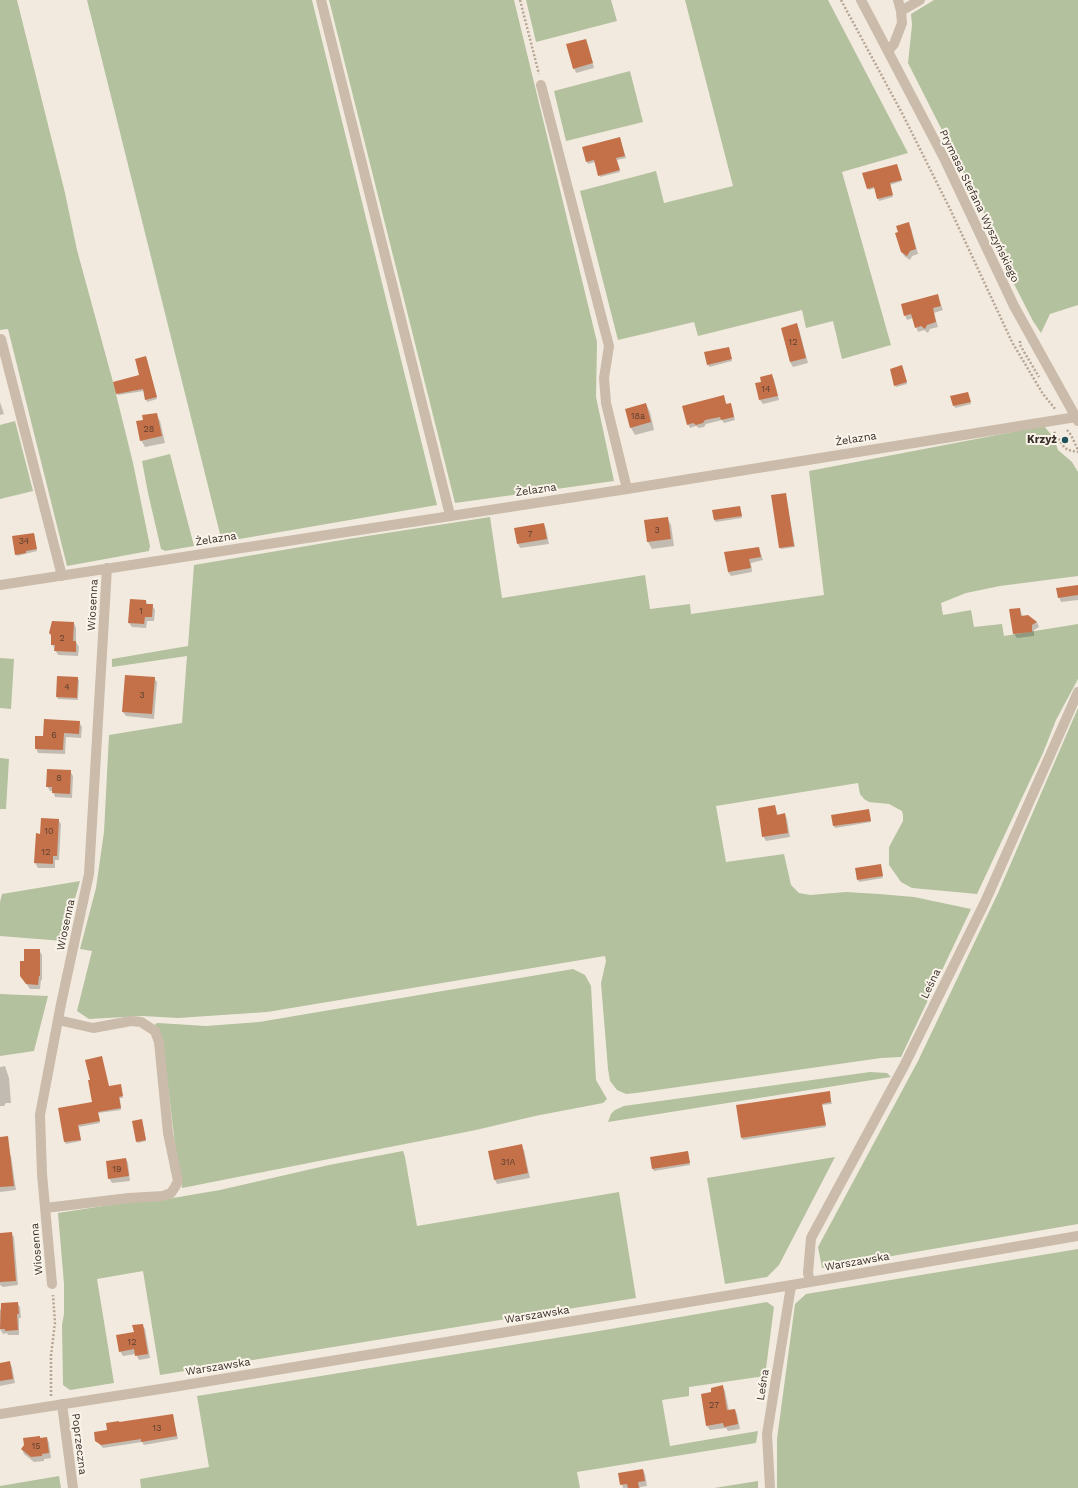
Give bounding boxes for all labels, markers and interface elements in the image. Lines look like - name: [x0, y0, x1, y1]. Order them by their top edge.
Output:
- street label: Prymasa Stefana Wyszyńskiego: [936, 127, 1022, 285]
- house number: 12: [789, 337, 797, 347]
- house number: 14: [761, 384, 771, 394]
- house number: 18a: [631, 411, 645, 421]
- house number: 28: [144, 424, 154, 434]
- street label: Żelazna: [834, 429, 878, 449]
- place label: Krzyż: [1027, 433, 1057, 447]
- marker: Krzyż: [1060, 435, 1070, 445]
- street label: Żelazna: [515, 481, 557, 499]
- house number: 3: [654, 525, 660, 535]
- street label: Żelazna: [194, 529, 238, 549]
- house number: 7: [527, 529, 533, 539]
- house number: 34: [19, 536, 29, 546]
- street label: Wiosenna: [85, 579, 101, 631]
- house number: 1: [139, 606, 143, 616]
- house number: 2: [59, 633, 65, 643]
- house number: 4: [64, 682, 70, 692]
- house number: 3: [139, 690, 145, 700]
- house number: 6: [51, 730, 57, 740]
- house number: 8: [56, 773, 62, 783]
- house number: 10: [44, 826, 54, 836]
- house number: 12: [42, 847, 50, 857]
- street label: Wiosenna: [54, 898, 78, 952]
- street label: Leśna: [918, 967, 944, 1001]
- house number: 31A: [501, 1157, 515, 1167]
- house number: 19: [112, 1164, 122, 1174]
- street label: Wiosenna: [28, 1222, 46, 1276]
- street label: Warszawska: [824, 1250, 890, 1274]
- street label: Warszawska: [504, 1303, 570, 1327]
- house number: 12: [128, 1337, 136, 1347]
- street label: Warszawska: [185, 1355, 251, 1379]
- street label: Leśna: [754, 1368, 772, 1402]
- house number: 27: [709, 1400, 719, 1410]
- street label: Poprzeczna: [69, 1413, 89, 1475]
- house number: 13: [153, 1423, 161, 1433]
- house number: 15: [32, 1441, 40, 1451]

